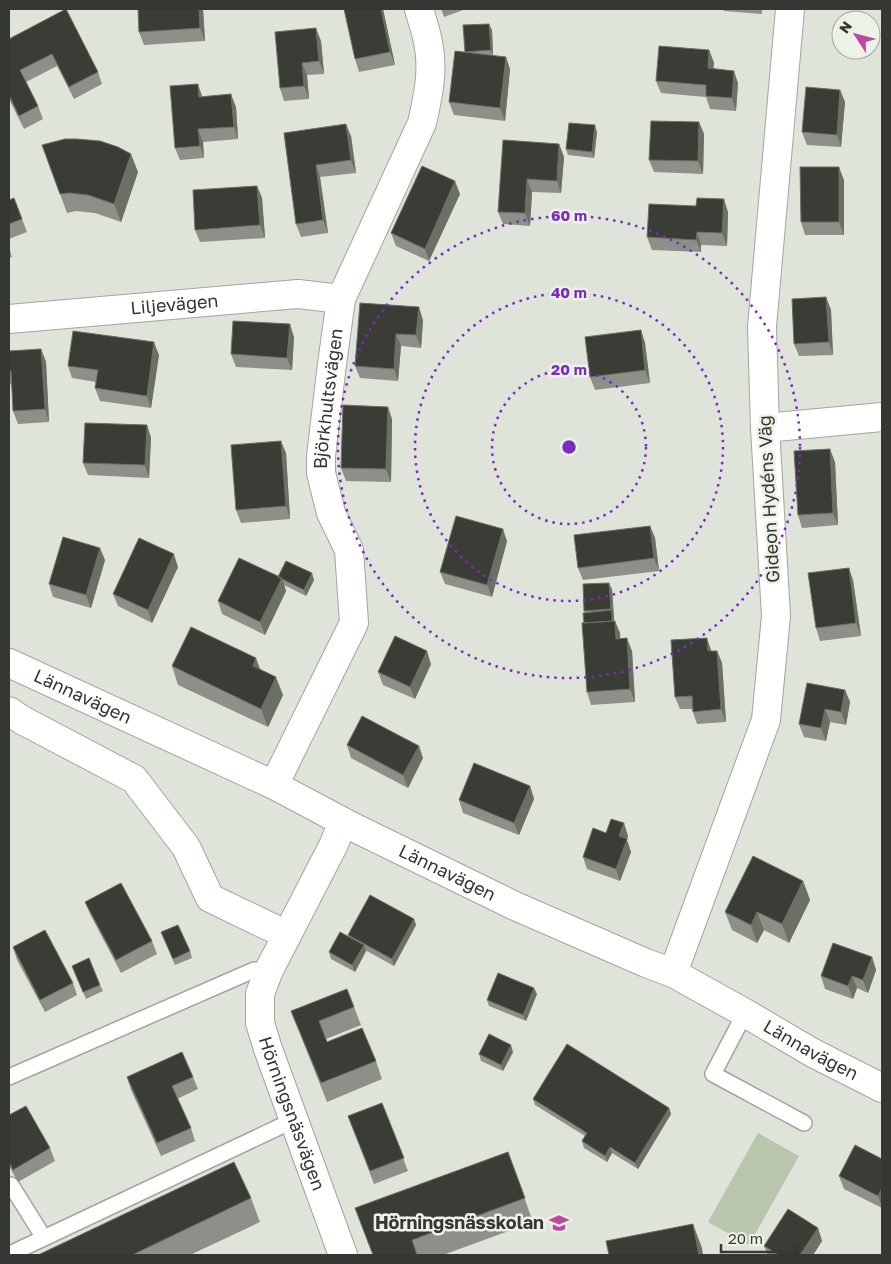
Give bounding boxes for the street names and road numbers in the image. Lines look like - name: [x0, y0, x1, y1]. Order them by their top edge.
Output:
- street label: Liljevägen: [129, 289, 219, 318]
- street label: Björkhultsvägen: [309, 327, 347, 469]
- street label: Gideon Hydéns Väg: [753, 415, 783, 583]
- street label: Lännavägen: [31, 664, 135, 728]
- street label: Lännavägen: [396, 839, 500, 905]
- street label: Lännavägen: [760, 1014, 862, 1084]
- street label: Hörningsnäsvägen: [255, 1033, 331, 1193]

